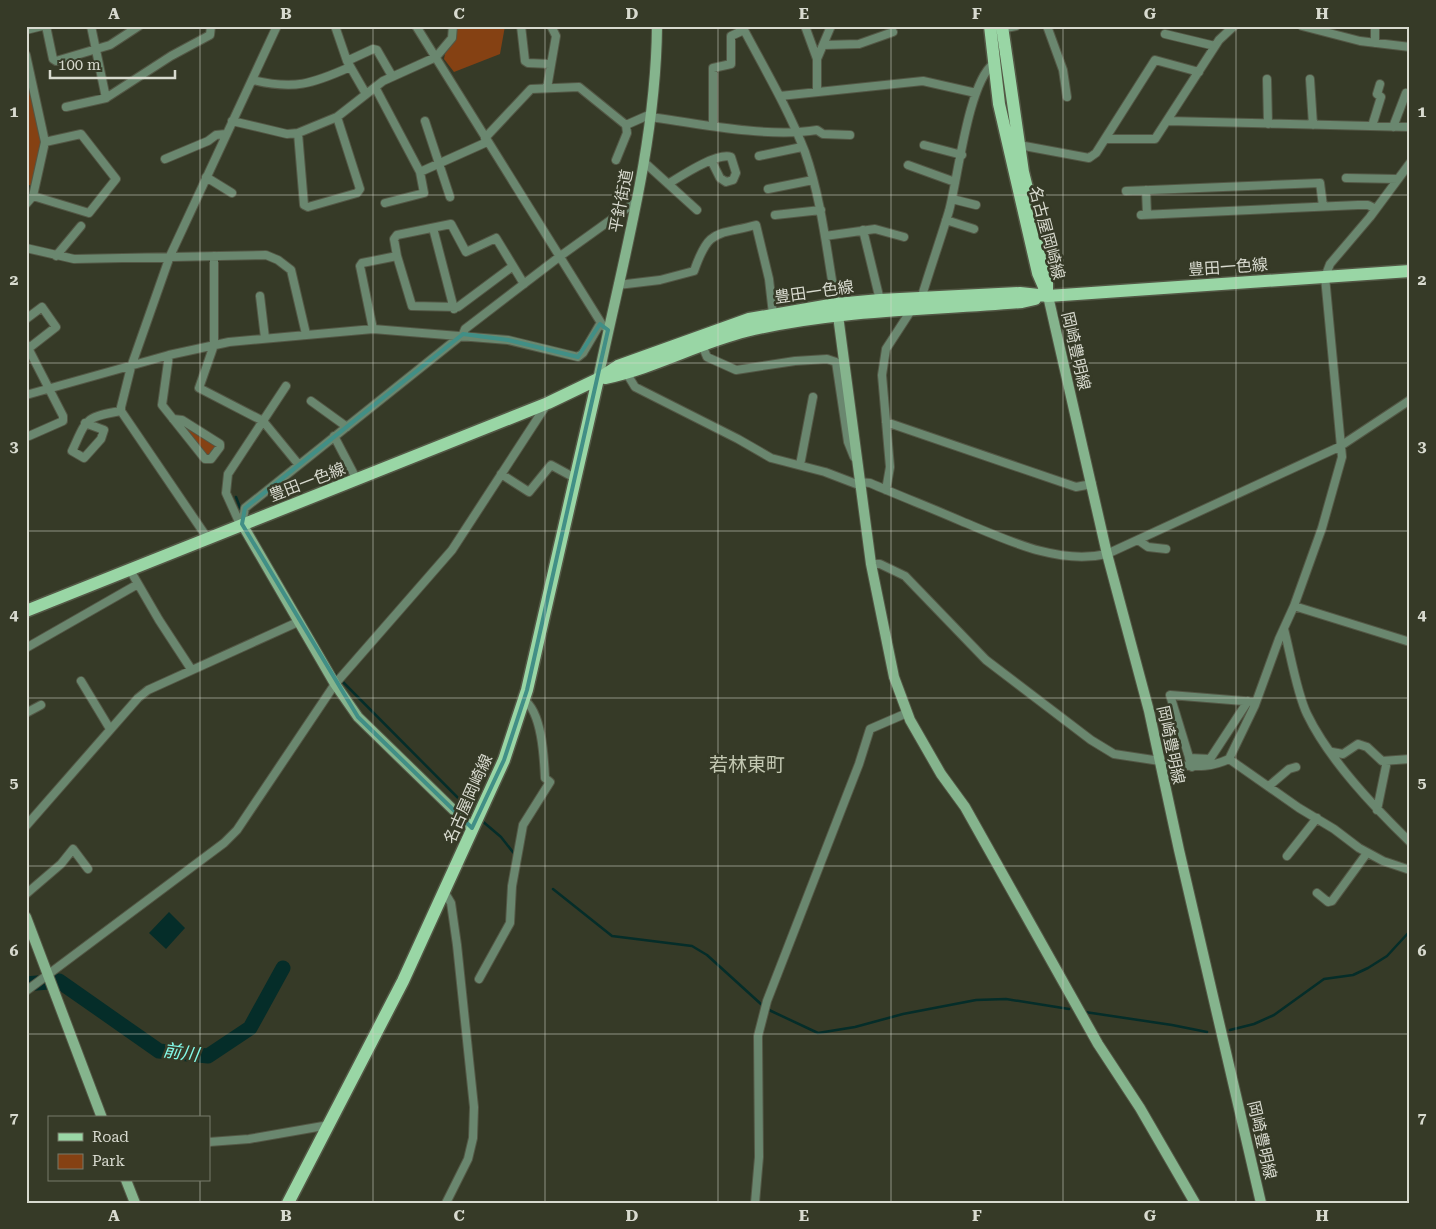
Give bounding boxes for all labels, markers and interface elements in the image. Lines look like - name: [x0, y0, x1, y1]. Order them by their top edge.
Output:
- text: A: [108, 4, 120, 23]
- text: B: [280, 4, 292, 23]
- text: C: [453, 4, 465, 23]
- text: D: [626, 4, 639, 23]
- text: E: [799, 4, 809, 23]
- text: F: [972, 4, 982, 23]
- text: G: [1144, 4, 1157, 23]
- text: H: [1315, 4, 1329, 23]
- scale bar: [50, 48, 175, 80]
- text: 100 m: [58, 56, 101, 74]
- text: 1: [10, 102, 19, 121]
- text: 1: [1418, 102, 1427, 121]
- street label: 平針街道: [606, 168, 636, 234]
- street label: 名古屋岡崎線: [1025, 184, 1069, 282]
- street label: 豊田一色線: [1187, 255, 1269, 279]
- text: 2: [10, 270, 19, 289]
- text: 2: [1418, 270, 1427, 289]
- street label: 豊田一色線: [773, 277, 855, 307]
- street label: 岡崎豊明線: [1058, 310, 1094, 392]
- text: 3: [10, 437, 19, 456]
- text: 3: [1418, 437, 1427, 456]
- street label: 豊田一色線: [266, 459, 348, 505]
- text: 4: [10, 605, 19, 624]
- text: 4: [1418, 605, 1427, 624]
- street label: 岡崎豊明線: [1153, 704, 1189, 786]
- street label: 名古屋岡崎線: [440, 751, 496, 847]
- district label: 若林東町: [709, 753, 785, 776]
- text: 5: [10, 773, 19, 792]
- text: 5: [1418, 773, 1427, 792]
- text: 6: [10, 941, 19, 960]
- text: 6: [1418, 941, 1427, 960]
- water label: 前川: [162, 1039, 202, 1065]
- street label: 岡崎豊明線: [1244, 1099, 1280, 1181]
- text: 7: [10, 1108, 19, 1127]
- text: 7: [1418, 1108, 1427, 1127]
- legend: [48, 1116, 210, 1182]
- text: Road: [92, 1128, 129, 1146]
- text: Park: [92, 1152, 126, 1170]
- text: A: [108, 1206, 120, 1225]
- text: B: [280, 1206, 292, 1225]
- text: C: [453, 1206, 465, 1225]
- text: D: [626, 1206, 639, 1225]
- text: E: [799, 1206, 809, 1225]
- text: F: [972, 1206, 982, 1225]
- text: G: [1144, 1206, 1157, 1225]
- text: H: [1315, 1206, 1329, 1225]

